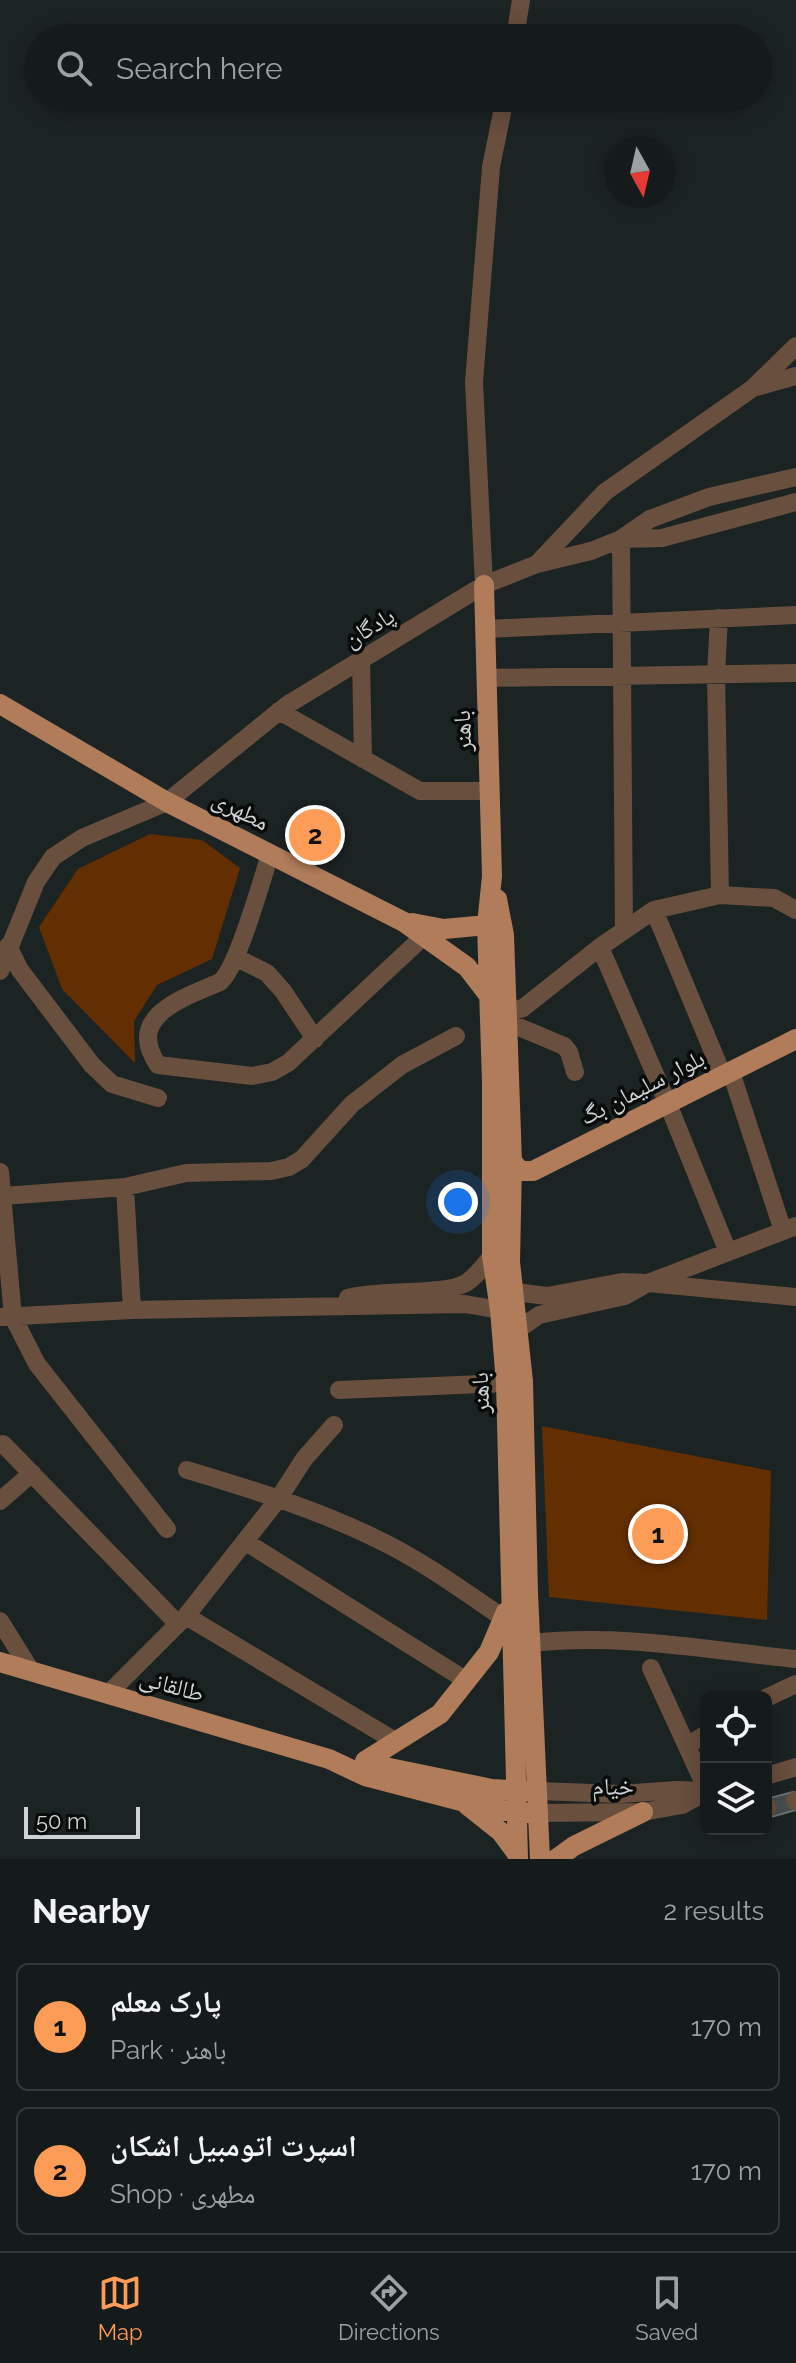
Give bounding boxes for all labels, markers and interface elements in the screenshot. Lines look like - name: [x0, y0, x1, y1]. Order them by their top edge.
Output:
- search box: [24, 24, 772, 112]
- icon: search: [52, 46, 96, 90]
- text: Search here: [116, 51, 283, 86]
- north arrow: [604, 136, 676, 208]
- street label: پادگان: [338, 601, 400, 654]
- street label: باهنر: [447, 710, 477, 753]
- street label: مطهری: [208, 784, 274, 836]
- pin: 2: [289, 805, 341, 865]
- street label: بلوار سلیمان بگ: [575, 1043, 709, 1131]
- your location: [438, 1182, 478, 1222]
- street label: باهنر: [465, 1372, 495, 1415]
- pin: 1: [632, 1504, 684, 1564]
- street label: طالقانی: [137, 1662, 207, 1708]
- map controls: [700, 1691, 772, 1835]
- button: locate: [700, 1691, 772, 1763]
- button: layers: [700, 1763, 772, 1835]
- street label: خیام: [592, 1771, 634, 1803]
- scale bar: [24, 1803, 140, 1839]
- text: 50 m: [36, 1808, 87, 1834]
- text: Nearby: [32, 1891, 150, 1931]
- text: 2 results: [664, 1896, 764, 1926]
- text: پارک معلم: [110, 1984, 221, 2019]
- text: 1: [54, 2012, 66, 2042]
- text: 170 m: [691, 2012, 762, 2042]
- text: Park · باهنر: [110, 2035, 226, 2065]
- text: اسپرت اتومبیل اشکان: [110, 2128, 357, 2163]
- text: 2: [53, 2156, 67, 2186]
- text: 170 m: [691, 2156, 762, 2186]
- text: Shop · مطهری: [110, 2179, 255, 2209]
- tab: Map: [98, 2271, 143, 2345]
- tab: Directions: [338, 2271, 440, 2345]
- tab: Saved: [635, 2271, 698, 2345]

